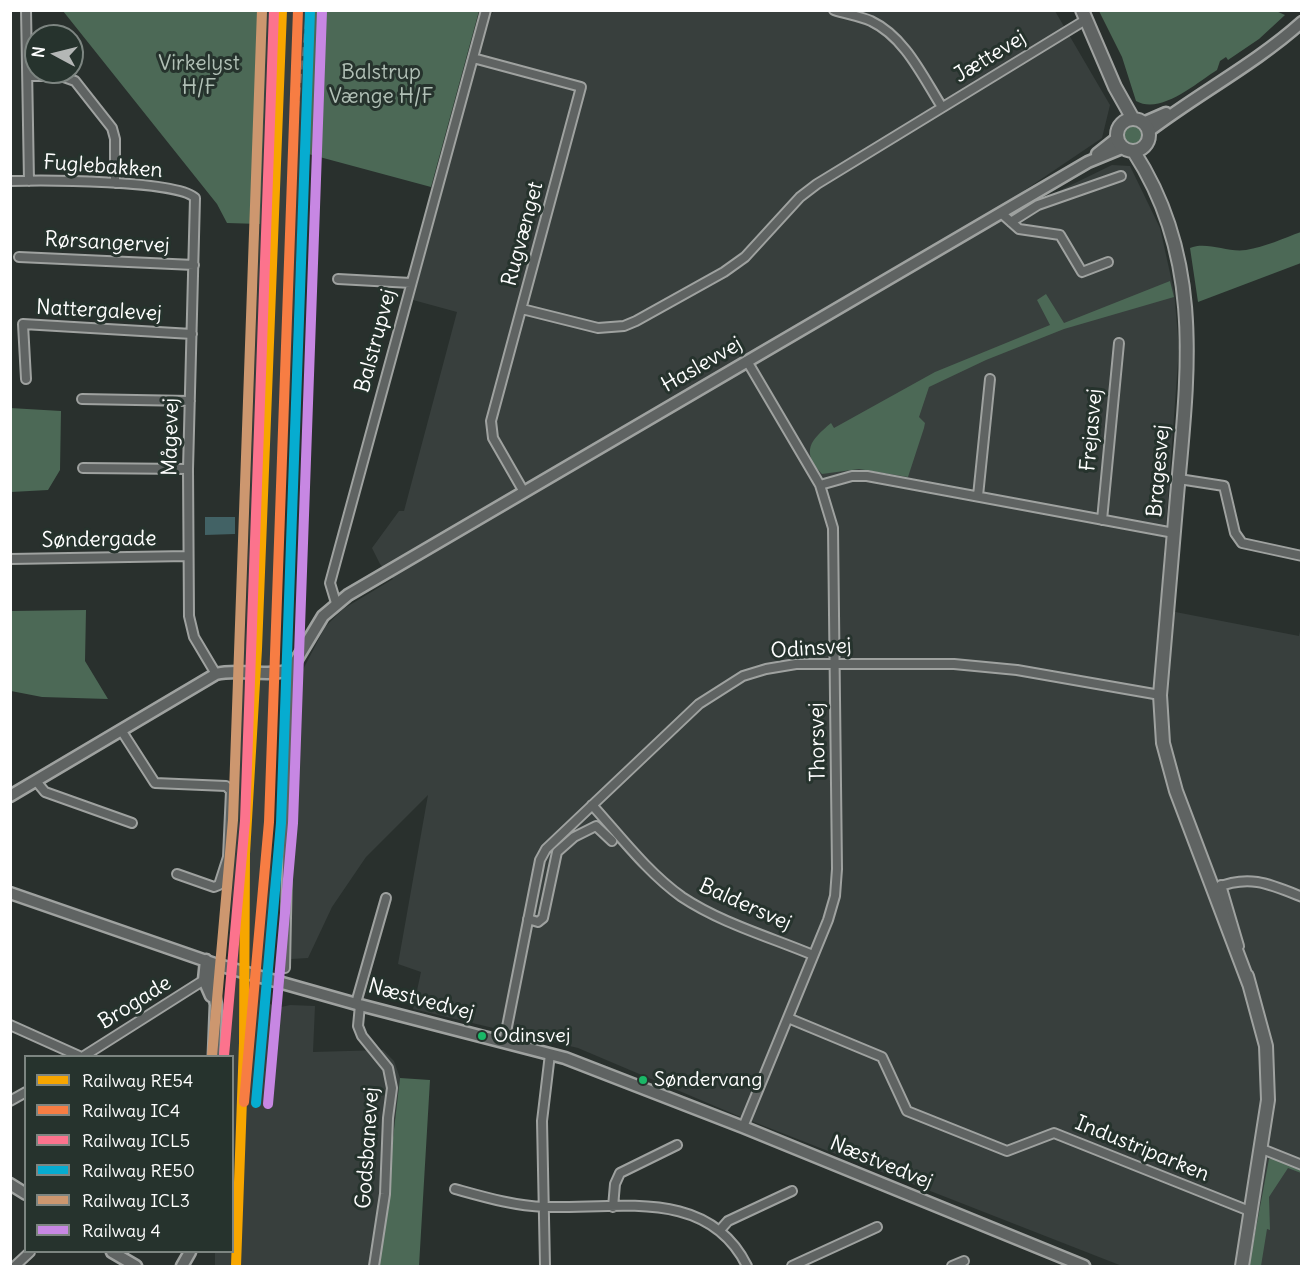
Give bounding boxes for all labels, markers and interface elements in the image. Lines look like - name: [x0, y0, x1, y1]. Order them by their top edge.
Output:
- north arrow: [24, 24, 84, 84]
- street label: Jættevej: [949, 26, 1031, 88]
- text: N: [28, 45, 49, 59]
- park label: Virkelyst H/F: [158, 51, 240, 101]
- park label: Balstrup Vænge H/F: [329, 60, 433, 110]
- street label: Fuglebakken: [43, 150, 163, 184]
- street label: Rugvænget: [497, 179, 549, 289]
- street label: Rørsangervej: [44, 227, 170, 259]
- street label: Balstrupvej: [350, 287, 402, 395]
- street label: Nattergalevej: [36, 295, 162, 327]
- street label: Haslevvej: [657, 332, 747, 398]
- street label: Frejasvej: [1076, 388, 1108, 472]
- street label: Mågevej: [158, 398, 184, 476]
- street label: Bragesvej: [1142, 424, 1176, 518]
- street label: Søndergade: [41, 526, 157, 554]
- street label: Odinsvej: [770, 634, 852, 664]
- street label: Thorsvej: [805, 702, 831, 782]
- street label: Baldersvej: [695, 873, 795, 937]
- street label: Brogade: [94, 971, 176, 1035]
- street label: Næstvedvej: [365, 974, 477, 1026]
- place label: Odinsvej: [493, 1024, 570, 1048]
- marker: Odinsvej: [476, 1030, 488, 1042]
- legend: [24, 1055, 234, 1253]
- place label: Søndervang: [654, 1068, 762, 1092]
- text: Railway RE54: [82, 1069, 193, 1092]
- marker: Søndervang: [637, 1074, 649, 1086]
- street label: Godsbanevej: [351, 1086, 385, 1210]
- text: Railway IC4: [82, 1099, 180, 1122]
- street label: Industriparken: [1071, 1111, 1213, 1187]
- text: Railway ICL5: [82, 1129, 190, 1152]
- street label: Næstvedvej: [826, 1131, 936, 1195]
- text: Railway RE50: [82, 1159, 195, 1182]
- text: Railway ICL3: [82, 1189, 190, 1212]
- text: Railway 4: [82, 1219, 161, 1242]

